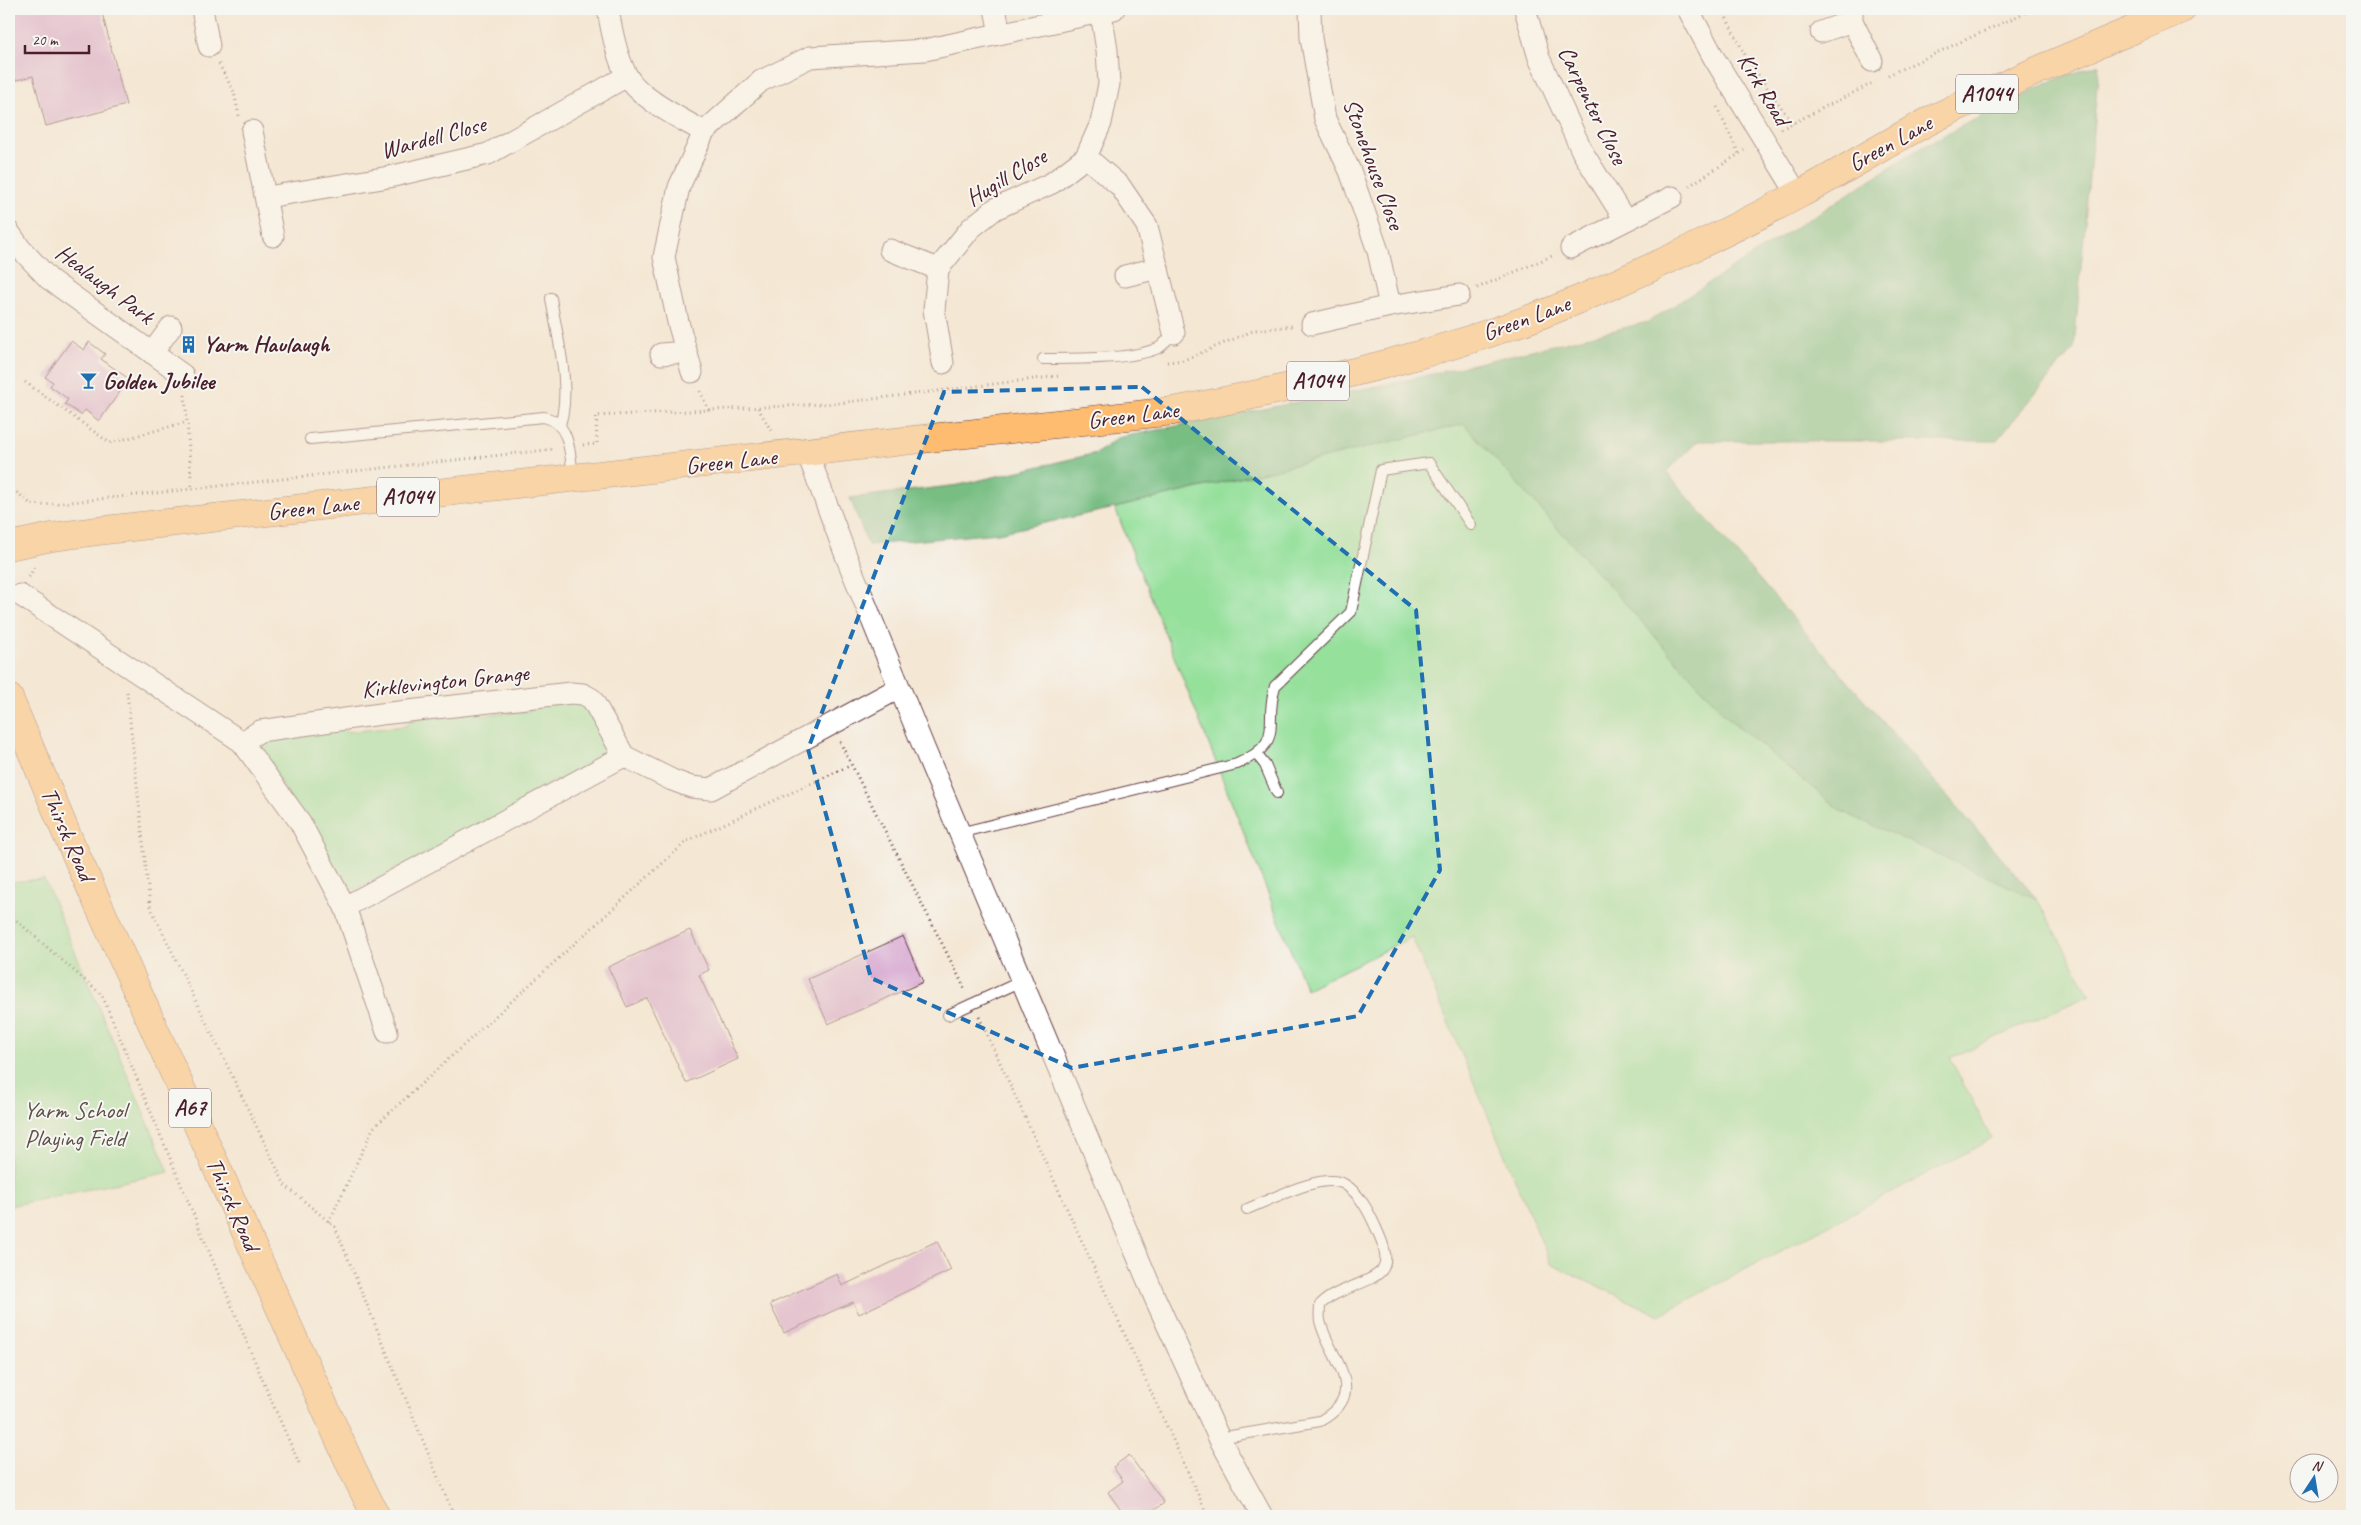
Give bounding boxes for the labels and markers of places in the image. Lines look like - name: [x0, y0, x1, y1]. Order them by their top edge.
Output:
- place label: Yarm Haulaugh: [203, 329, 330, 359]
- building icon: Yarm Haulaugh: [179, 334, 199, 354]
- place label: Golden Jubilee: [103, 366, 216, 396]
- bar icon: Golden Jubilee: [79, 371, 99, 391]

